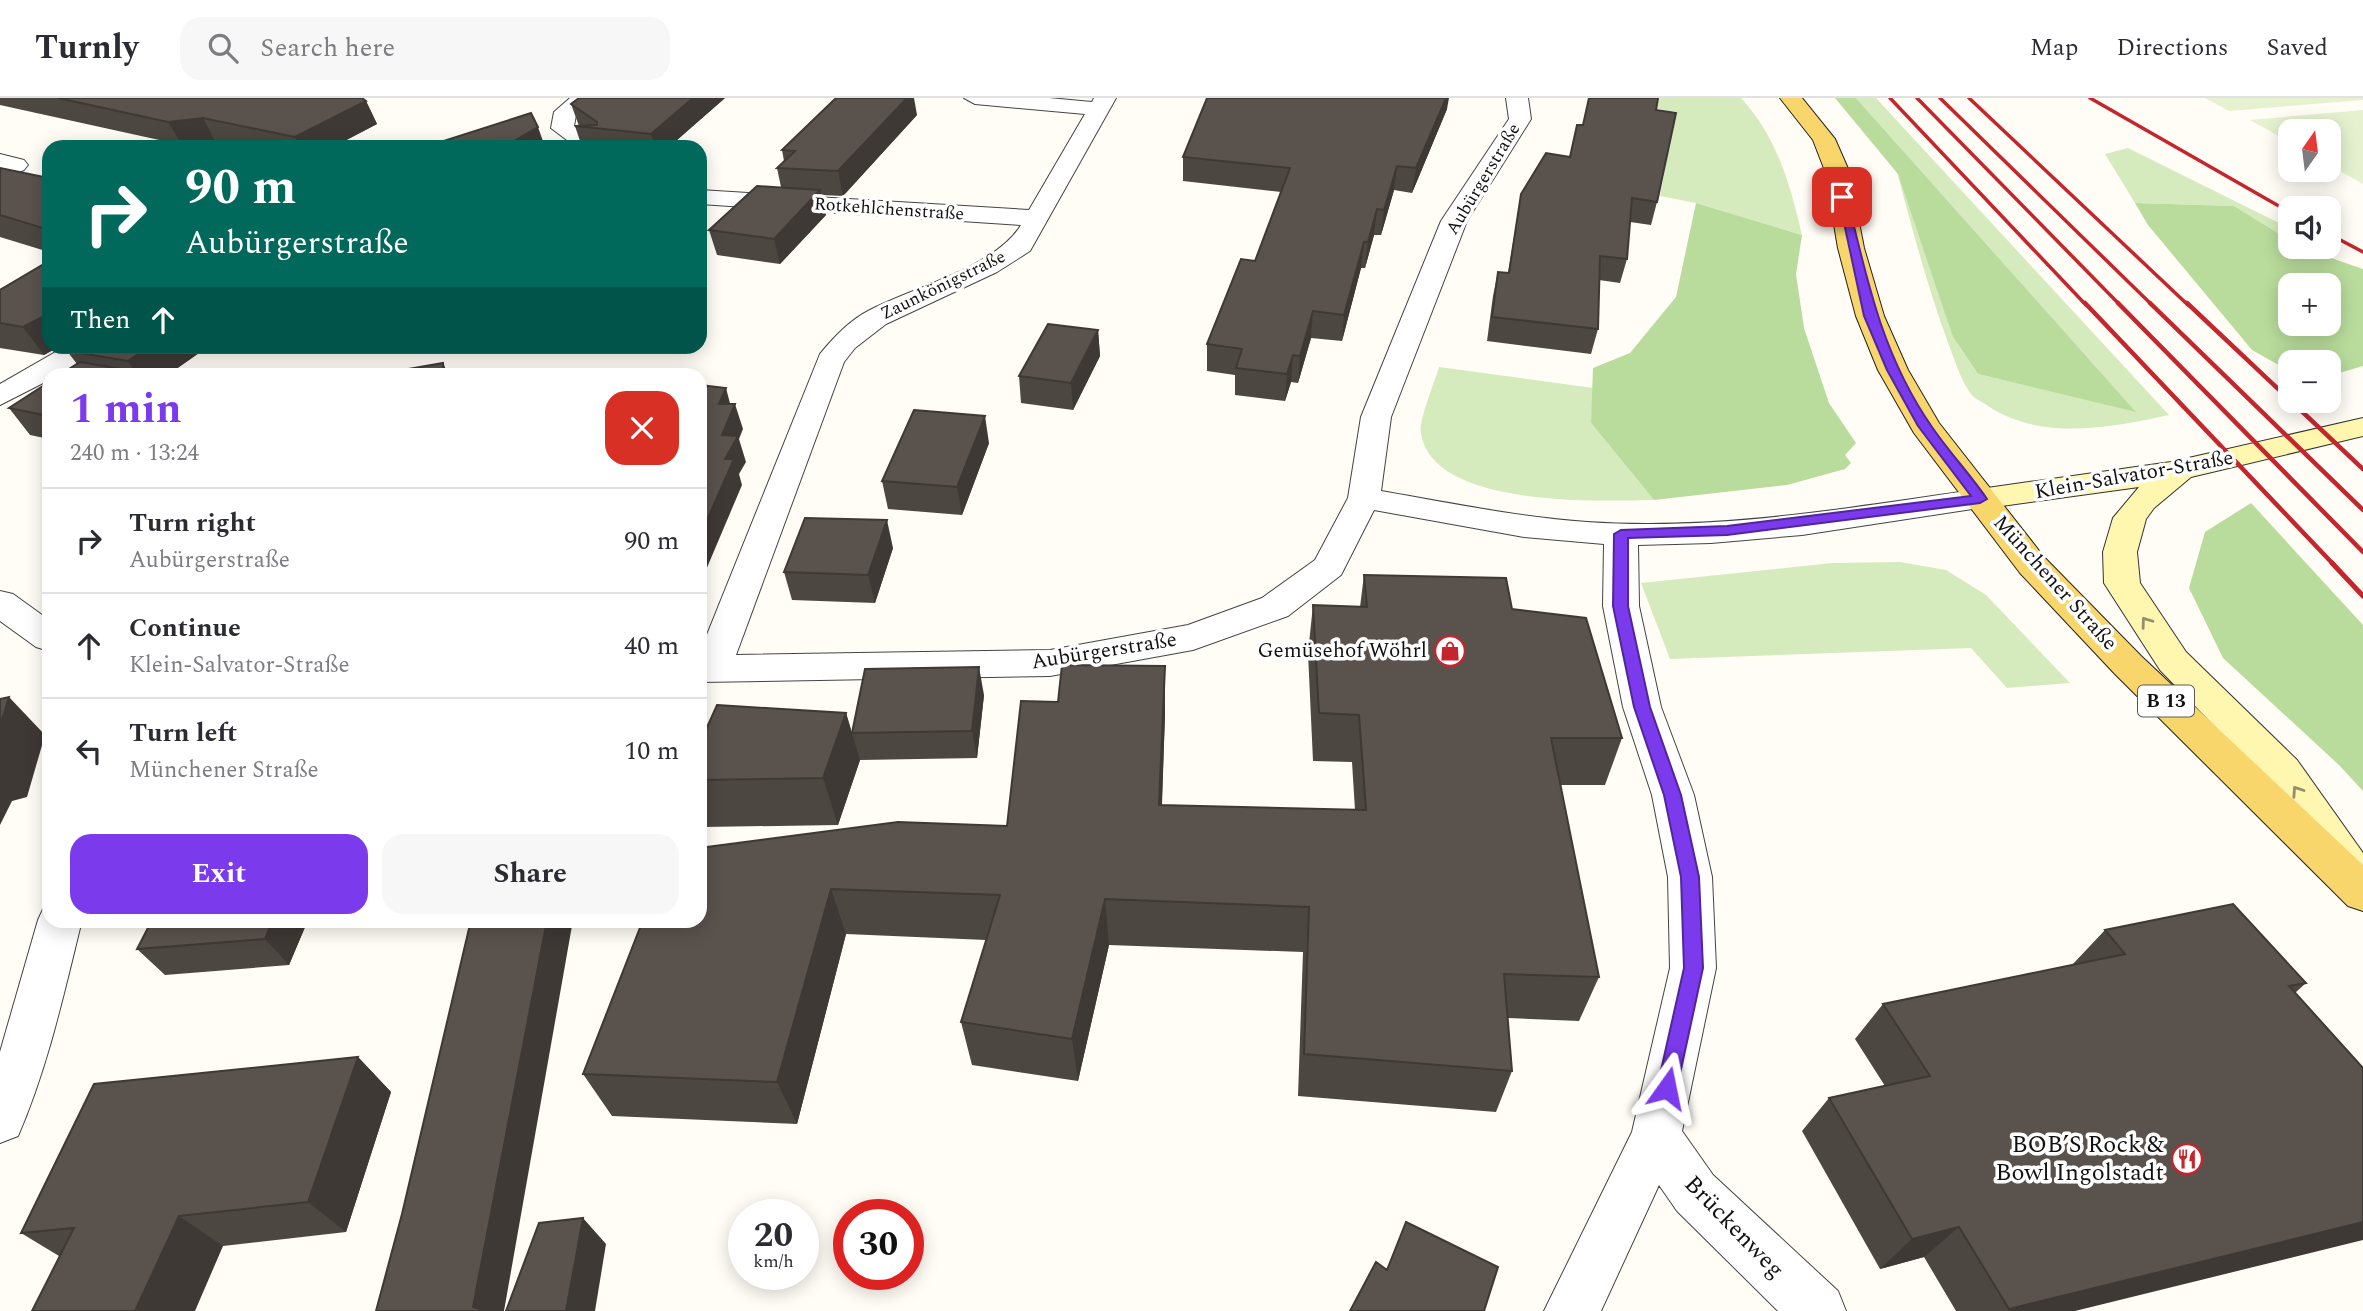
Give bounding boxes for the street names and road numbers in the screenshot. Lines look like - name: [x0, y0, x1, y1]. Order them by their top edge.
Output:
- street label: Aubürgerstraße: [1439, 118, 1527, 240]
- street label: Rotkehlchenstraße: [813, 190, 965, 228]
- street label: Zaunkönigstraße: [876, 243, 1010, 327]
- street label: Klein-Salvator-Straße: [2032, 442, 2236, 508]
- street label: Münchener Straße: [1985, 508, 2125, 658]
- street label: Aubürgerstraße: [1029, 624, 1179, 678]
- road number: B 13: [2138, 686, 2194, 716]
- street label: Brückenweg: [1675, 1167, 1793, 1287]

